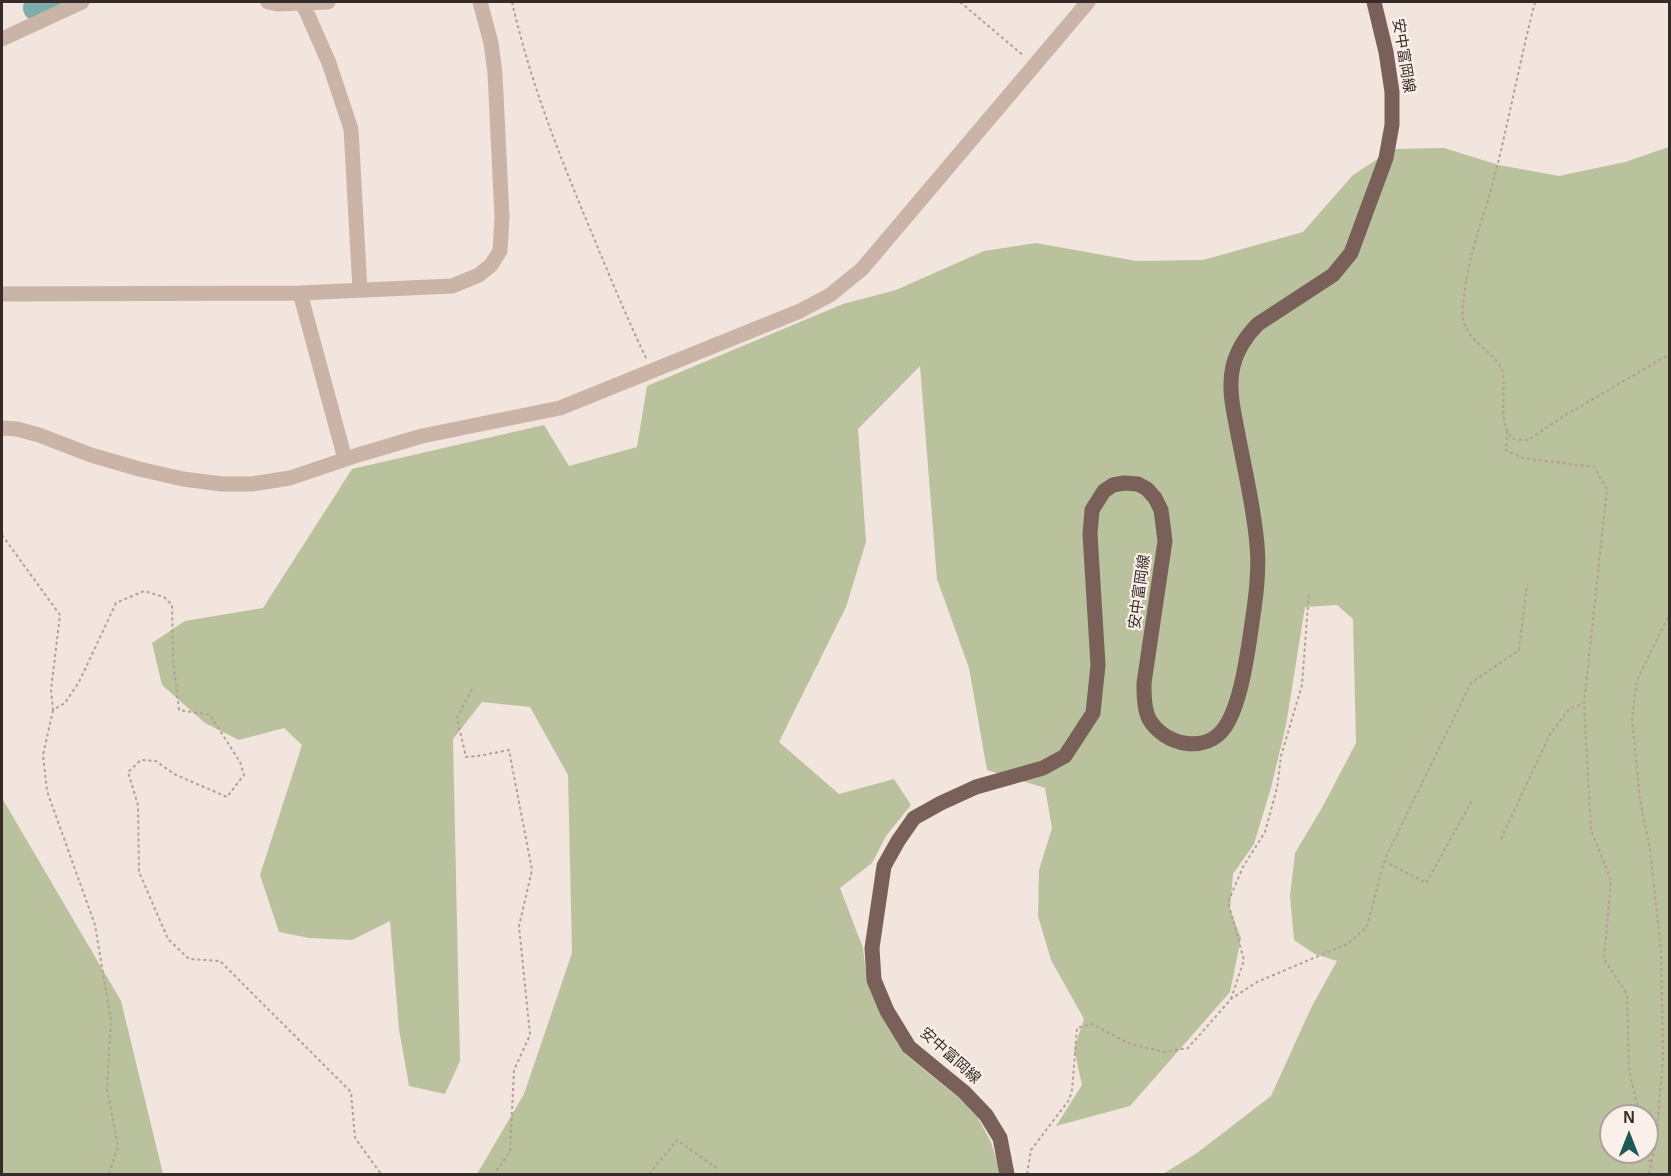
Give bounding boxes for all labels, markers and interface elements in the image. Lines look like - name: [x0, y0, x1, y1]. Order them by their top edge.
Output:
- street label: 安中富岡線: [1388, 18, 1418, 94]
- street label: 安中富岡線: [1126, 554, 1154, 630]
- street label: 安中富岡線: [916, 1024, 984, 1088]
- north arrow: [1599, 1104, 1659, 1164]
- text: N: [1623, 1109, 1635, 1126]

